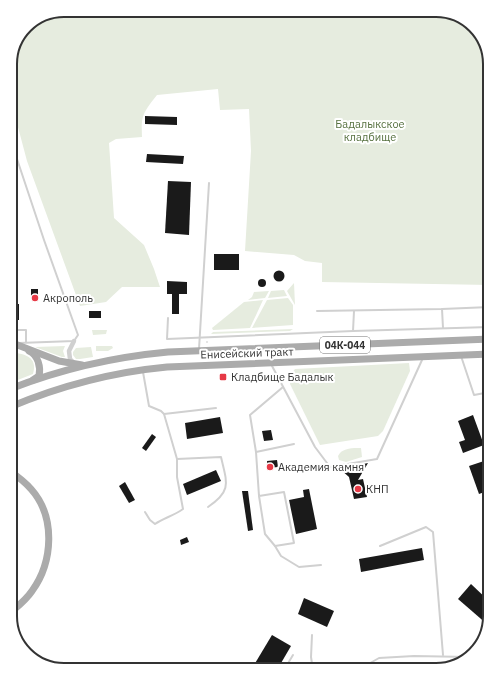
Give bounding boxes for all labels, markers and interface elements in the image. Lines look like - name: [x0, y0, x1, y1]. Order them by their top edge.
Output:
- park label: Бадалыкское кладбище: [335, 117, 405, 144]
- place label: Акрополь: [43, 291, 93, 305]
- marker: Акрополь: [30, 293, 40, 303]
- road number: 04К-044: [320, 337, 370, 353]
- street label: Енисейский тракт: [200, 344, 294, 362]
- place label: Кладбище Бадалык: [231, 370, 334, 384]
- marker: Кладбище Бадалык: [218, 372, 228, 382]
- place label: Академия камня: [278, 460, 364, 474]
- marker: Академия камня: [265, 462, 275, 472]
- place label: КНП: [366, 482, 389, 496]
- marker: КНП: [353, 484, 363, 494]

